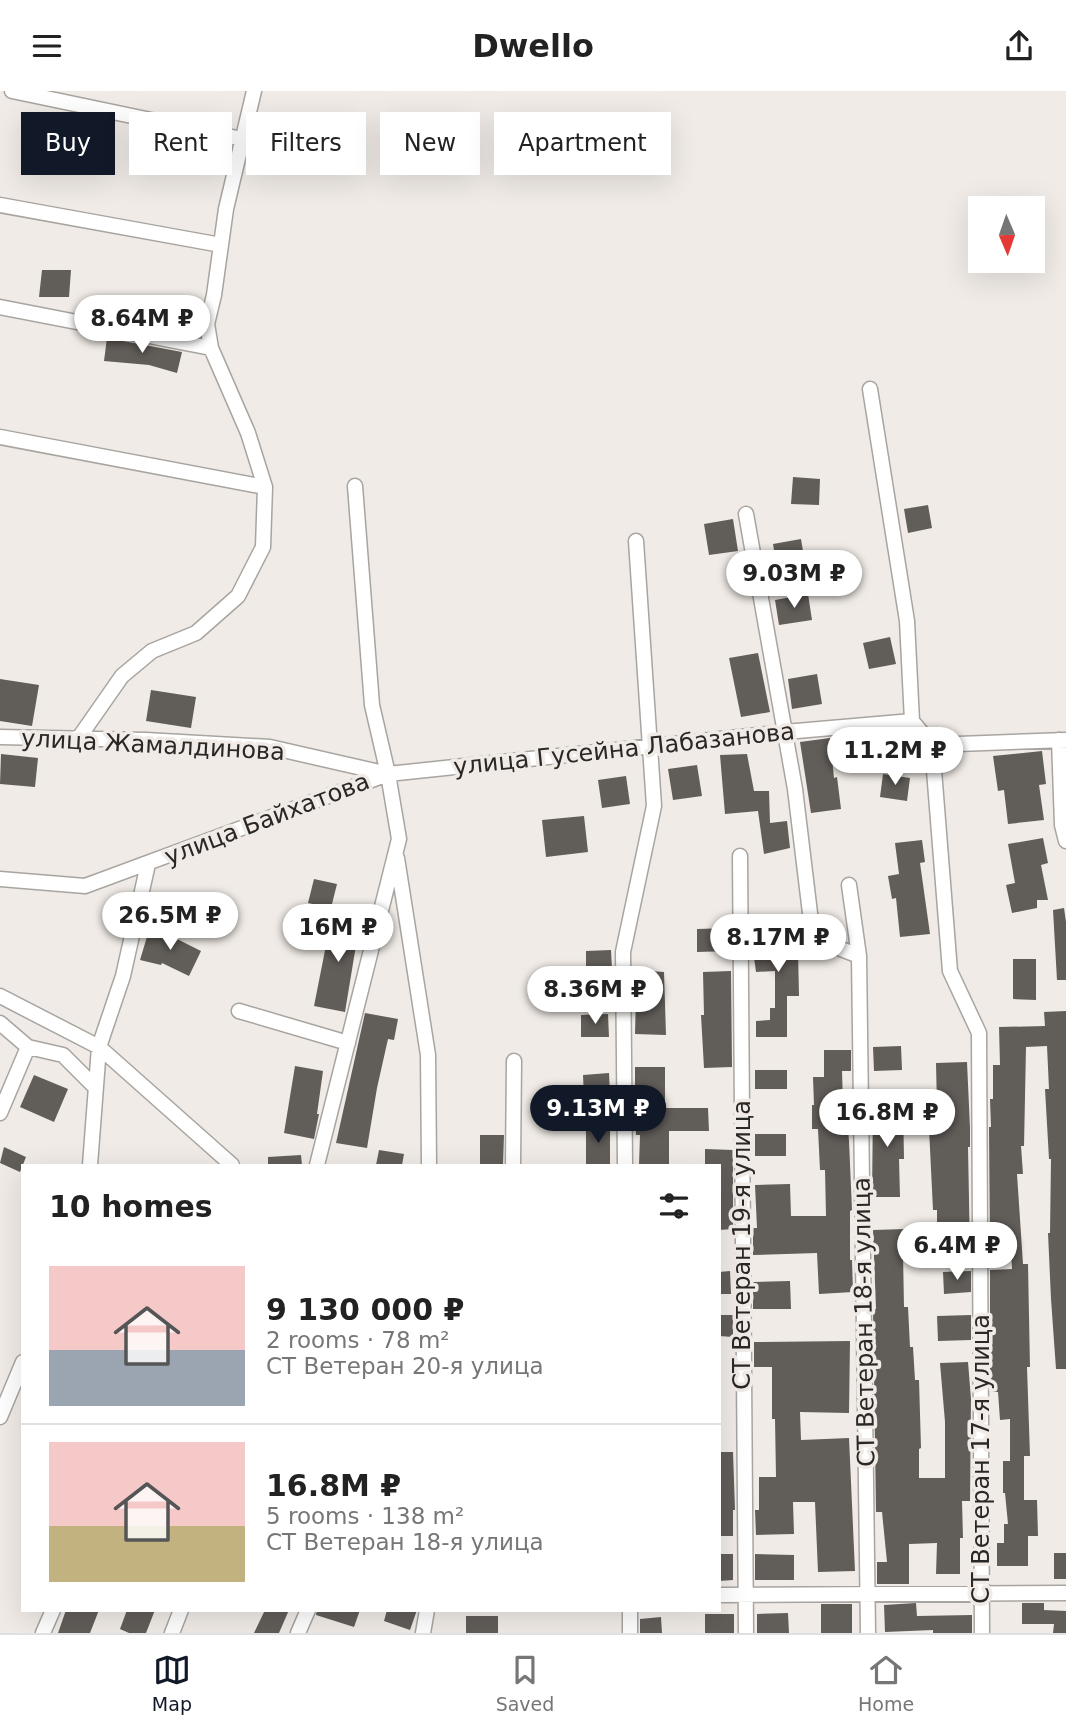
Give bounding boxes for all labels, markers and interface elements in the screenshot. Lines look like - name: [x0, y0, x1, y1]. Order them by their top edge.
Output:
- icon: menu: [28, 27, 66, 65]
- text: Dwello: [472, 27, 594, 65]
- icon: share: [1000, 27, 1038, 65]
- chip: Buy: [21, 112, 115, 175]
- chip: Rent: [129, 112, 232, 175]
- chip: Filters: [246, 112, 366, 175]
- chip: New: [380, 112, 480, 175]
- chip: Apartment: [494, 112, 671, 175]
- north arrow: [968, 196, 1045, 273]
- map controls: [968, 196, 1045, 273]
- pin: 8.64M ₽: [77, 295, 207, 355]
- text: 8.64M ₽: [90, 305, 194, 331]
- pin: 9.03M ₽: [729, 551, 859, 610]
- text: 9.03M ₽: [742, 560, 846, 586]
- street label: улица Гусейна Лабазанова: [452, 717, 796, 781]
- street label: улица Жамалдинова: [20, 724, 286, 766]
- pin: 11.2M ₽: [830, 727, 960, 787]
- text: 11.2M ₽: [843, 737, 947, 763]
- street label: улица Байхатова: [161, 767, 373, 871]
- pin: 26.5M ₽: [105, 893, 235, 952]
- text: 26.5M ₽: [118, 902, 222, 928]
- pin: 16M ₽: [289, 905, 387, 964]
- text: 16M ₽: [299, 914, 377, 940]
- pin: 8.17M ₽: [713, 915, 843, 974]
- text: 8.17M ₽: [726, 924, 830, 950]
- pin: 8.36M ₽: [530, 967, 660, 1026]
- text: 8.36M ₽: [543, 976, 647, 1002]
- pin: 9.13M ₽: [533, 1086, 663, 1145]
- pin: 16.8M ₽: [822, 1089, 952, 1149]
- text: 9.13M ₽: [546, 1095, 650, 1121]
- text: 16.8M ₽: [835, 1099, 939, 1125]
- street label: СТ Ветеран 19-я улица: [728, 1100, 756, 1390]
- street label: СТ Ветеран 18-я улица: [847, 1177, 881, 1467]
- icon: filters: [655, 1187, 693, 1225]
- text: 10 homes: [49, 1189, 213, 1224]
- pin: 6.4M ₽: [900, 1223, 1014, 1282]
- text: 6.4M ₽: [913, 1232, 1001, 1258]
- text: 9 130 000 ₽: [266, 1292, 464, 1327]
- icon: home: [105, 1294, 189, 1378]
- street label: СТ Ветеран 17-я улица: [967, 1314, 995, 1604]
- text: 2 rooms · 78 m²: [266, 1327, 450, 1353]
- text: СТ Ветеран 20-я улица: [266, 1353, 544, 1379]
- text: 16.8M ₽: [266, 1468, 401, 1503]
- icon: home: [105, 1470, 189, 1554]
- text: 5 rooms · 138 m²: [266, 1503, 464, 1529]
- text: СТ Ветеран 18-я улица: [266, 1529, 544, 1555]
- tab: Map: [152, 1651, 192, 1715]
- tab: Saved: [496, 1651, 554, 1715]
- tab: Home: [858, 1651, 914, 1715]

